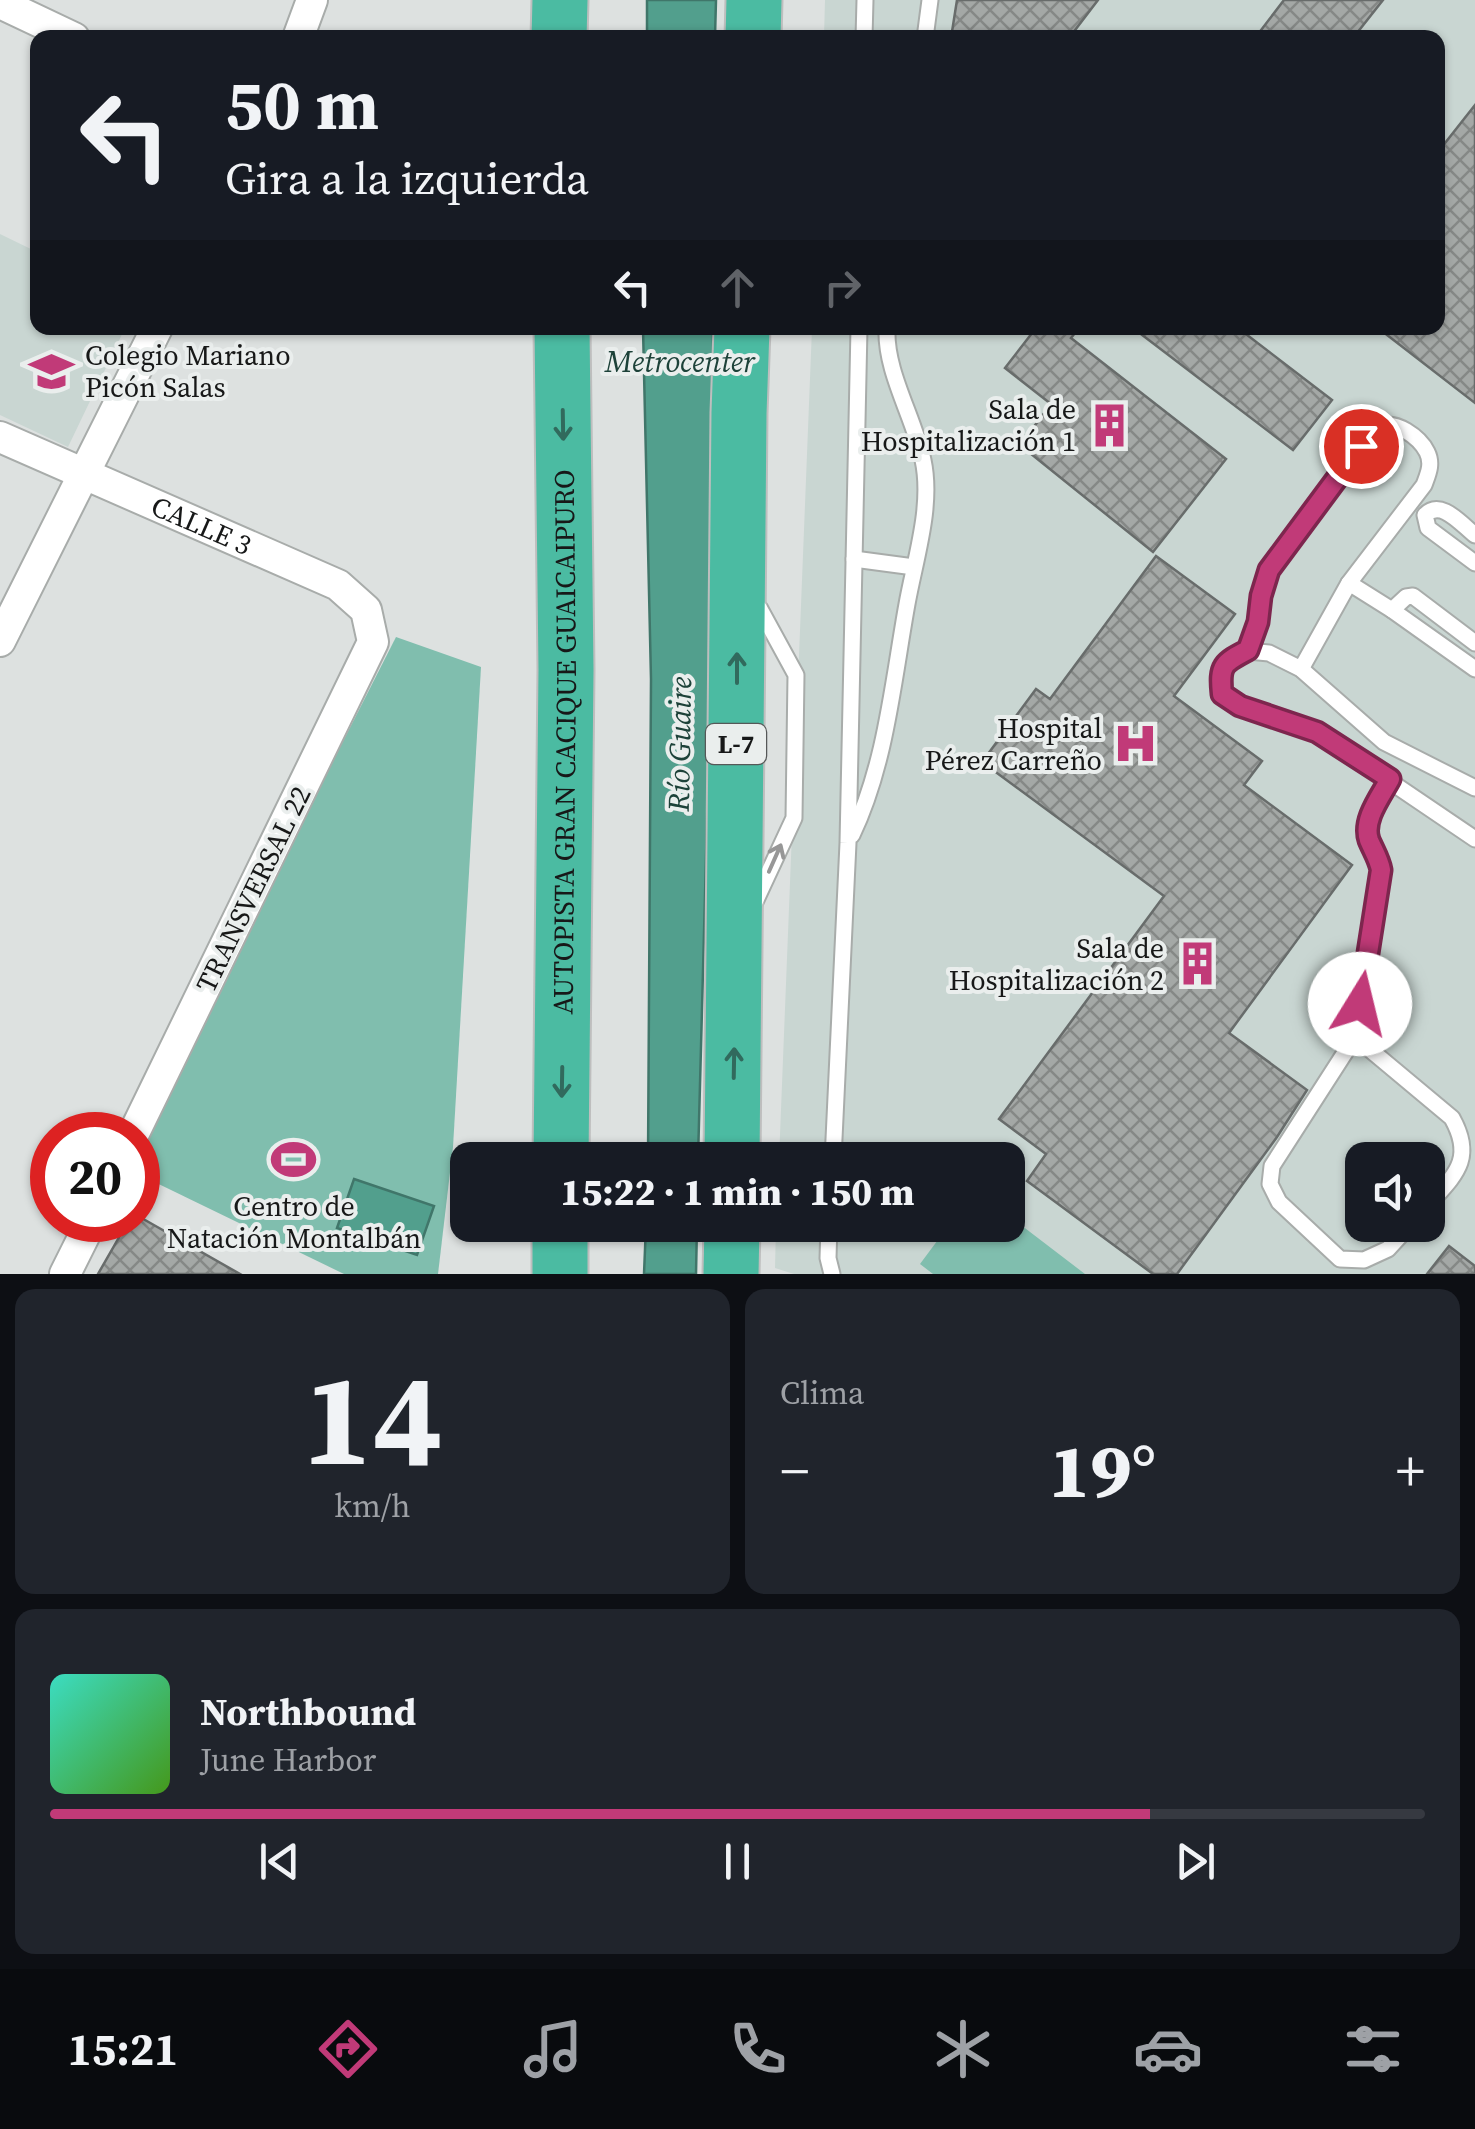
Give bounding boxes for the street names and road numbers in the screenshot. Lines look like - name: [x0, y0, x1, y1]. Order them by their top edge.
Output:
- street label: AUTOPISTA GRAN CACIQUE GUAICAIPURO: [543, 469, 585, 1015]
- street label: CALLE 3: [145, 487, 258, 564]
- road number: L-7: [706, 724, 766, 764]
- street label: TRANSVERSAL 22: [187, 780, 319, 998]

